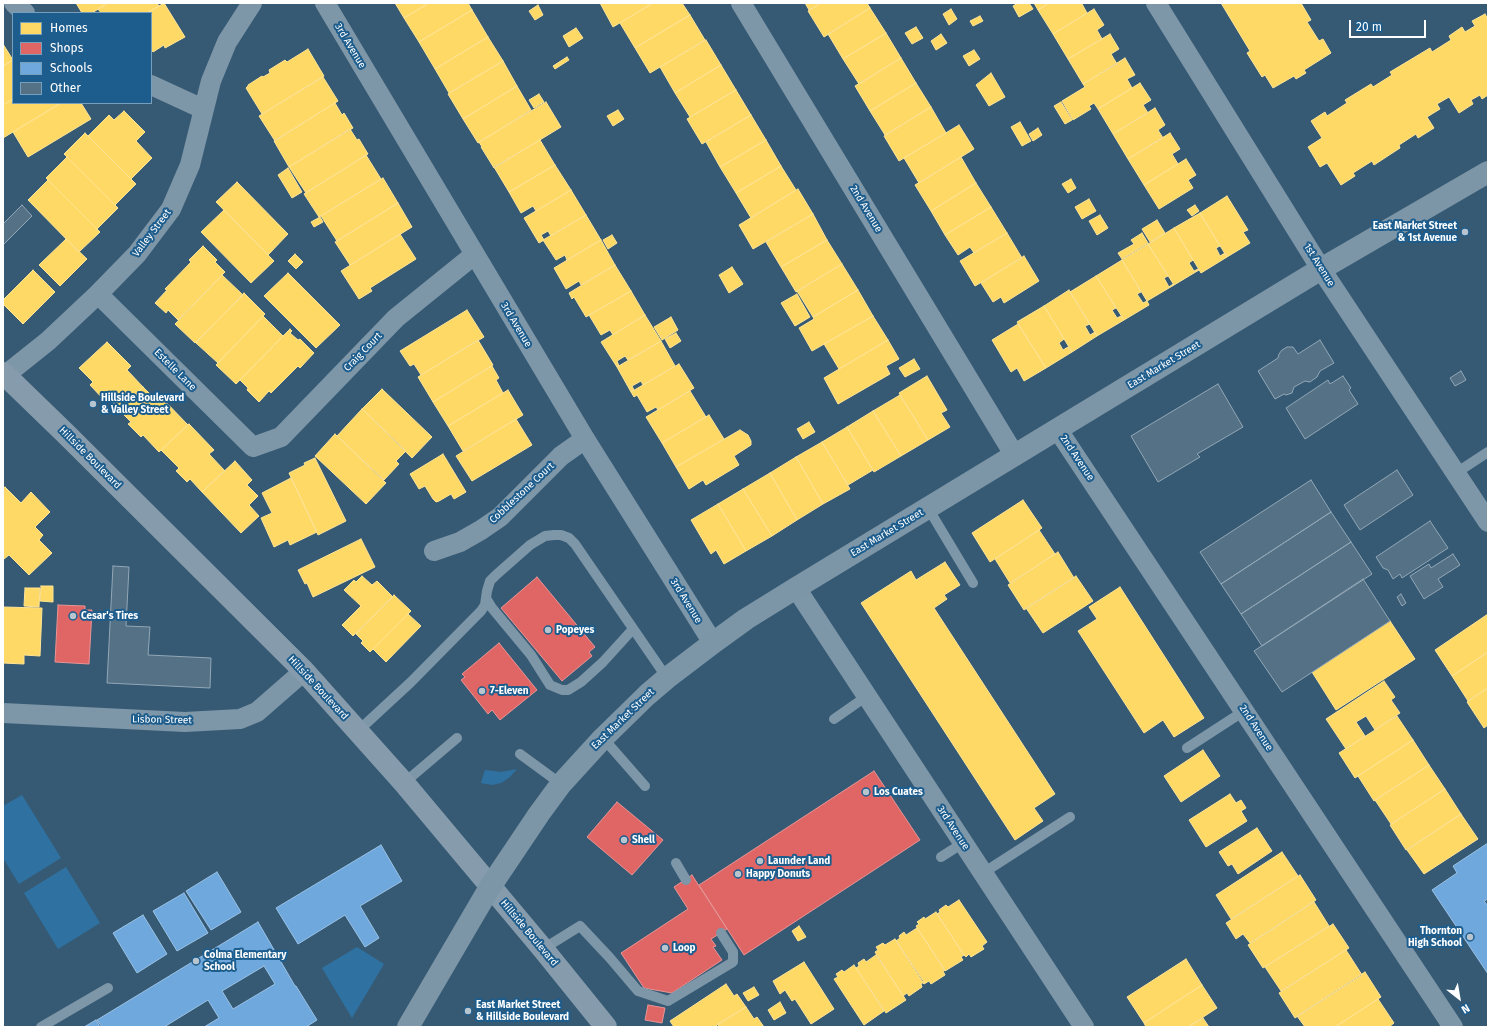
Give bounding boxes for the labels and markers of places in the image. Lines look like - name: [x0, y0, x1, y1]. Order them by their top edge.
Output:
- place label: East Market Street & 1st Avenue: [1373, 220, 1457, 244]
- marker: East Market Street & 1st Avenue: [1460, 227, 1470, 237]
- place label: Hillside Boulevard & Valley Street: [101, 392, 184, 416]
- marker: Hillside Boulevard & Valley Street: [88, 399, 98, 409]
- place label: Cesar's Tires: [81, 610, 138, 622]
- marker: Cesar's Tires: [68, 611, 78, 621]
- place label: Popeyes: [556, 624, 594, 636]
- marker: Popeyes: [543, 625, 553, 635]
- place label: 7-Eleven: [490, 685, 529, 697]
- marker: 7-Eleven: [477, 686, 487, 696]
- place label: Los Cuates: [874, 786, 923, 798]
- marker: Los Cuates: [861, 787, 871, 797]
- place label: Shell: [632, 834, 655, 846]
- marker: Shell: [619, 835, 629, 845]
- place label: Launder Land: [768, 855, 830, 867]
- marker: Launder Land: [755, 856, 765, 866]
- place label: Happy Donuts: [746, 868, 810, 880]
- marker: Happy Donuts: [733, 869, 743, 879]
- place label: Thornton High School: [1408, 925, 1462, 948]
- marker: Thornton High School: [1465, 932, 1475, 942]
- place label: Loop: [673, 942, 696, 954]
- marker: Loop: [660, 943, 670, 953]
- place label: Colma Elementary School: [204, 949, 286, 972]
- marker: Colma Elementary School: [191, 956, 201, 966]
- place label: East Market Street & Hillside Boulevard: [476, 999, 569, 1022]
- marker: East Market Street & Hillside Boulevard: [463, 1006, 473, 1016]

